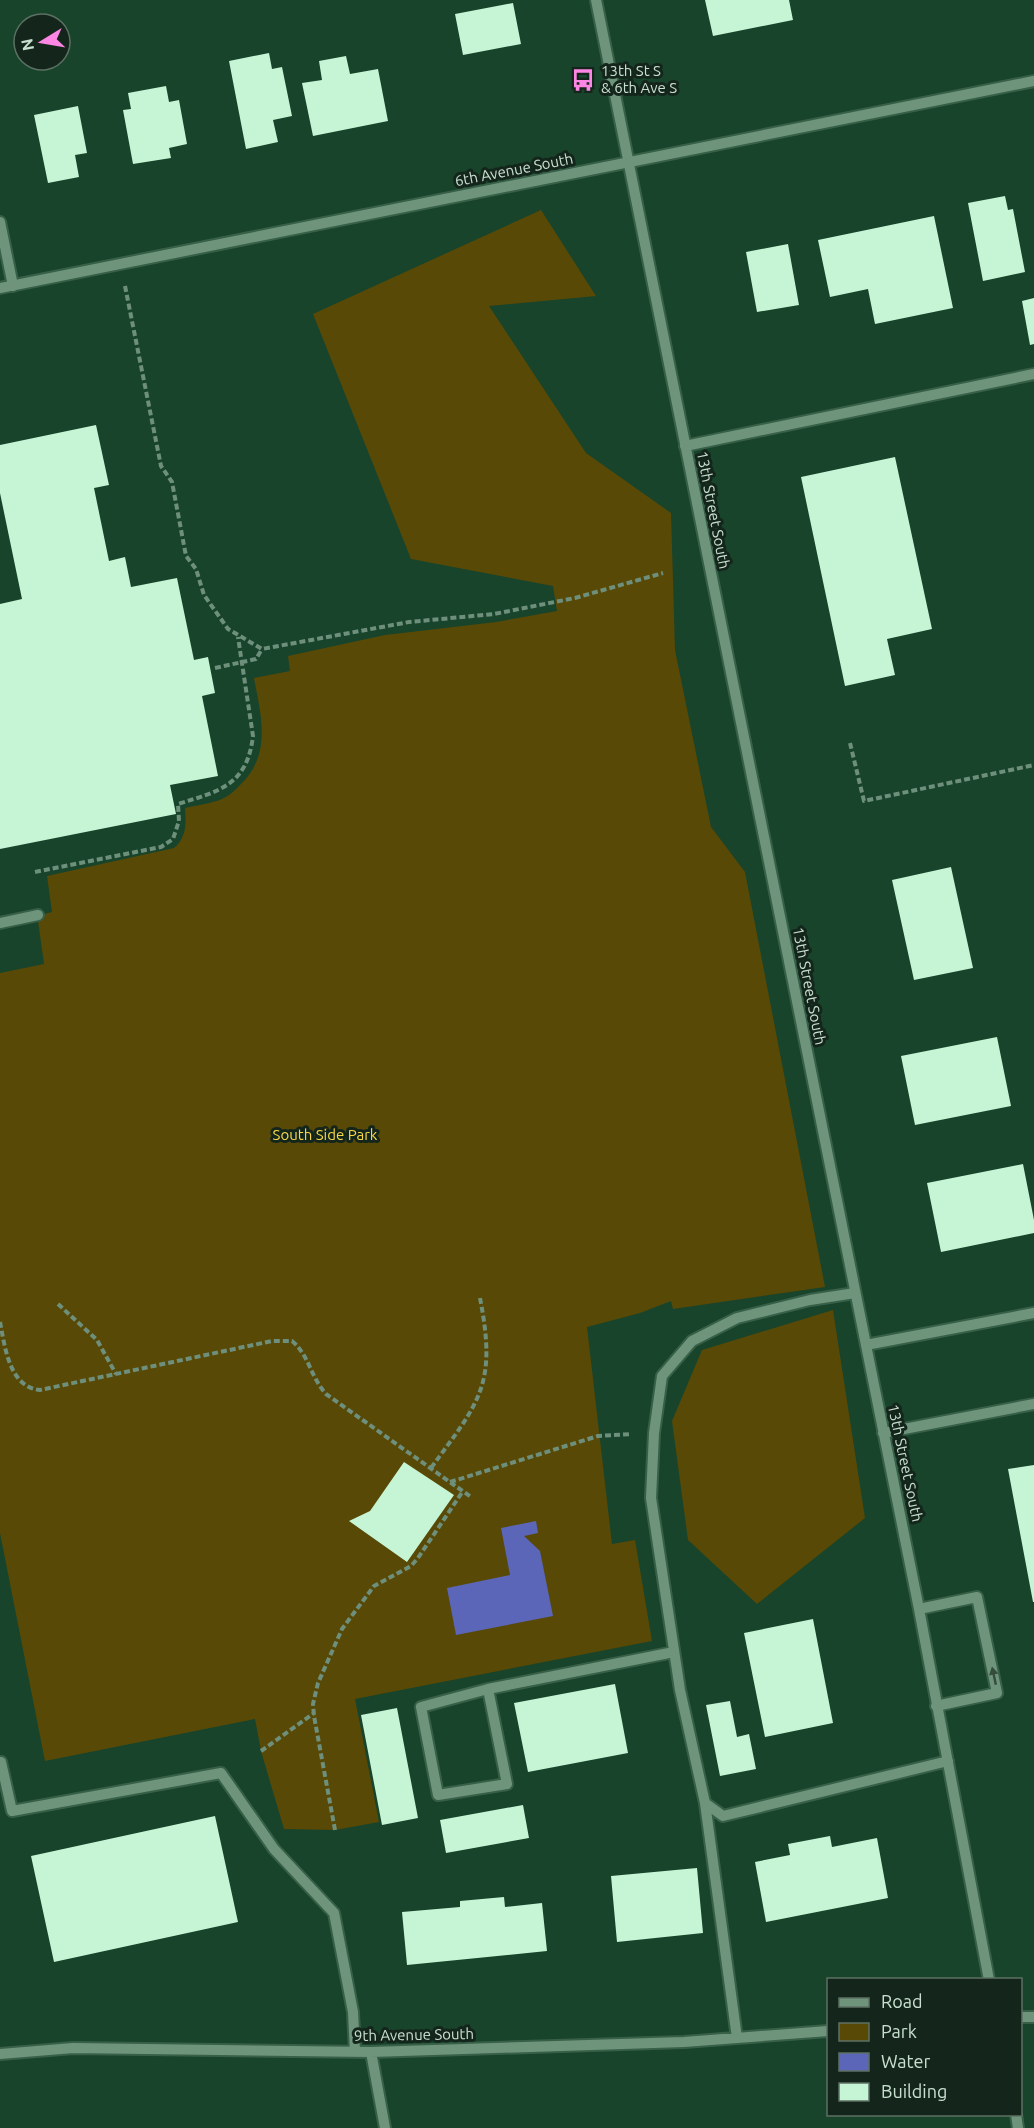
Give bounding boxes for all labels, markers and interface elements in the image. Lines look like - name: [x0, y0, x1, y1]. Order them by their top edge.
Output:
- north arrow: [12, 12, 72, 72]
- text: N: [17, 37, 37, 52]
- place label: 13th St S & 6th Ave S: [601, 62, 677, 96]
- bus stop icon: 13th St S & 6th Ave S: [570, 67, 596, 93]
- street label: 6th Avenue South: [453, 150, 574, 189]
- street label: 13th Street South: [694, 449, 733, 570]
- street label: 13th Street South: [790, 925, 829, 1046]
- park label: South Side Park: [273, 1126, 378, 1143]
- street label: 13th Street South: [885, 1403, 926, 1523]
- one-way arrow: [989, 1667, 998, 1686]
- legend: [827, 1978, 1022, 2116]
- text: Road: [881, 1991, 923, 2011]
- text: Park: [881, 2021, 917, 2041]
- street label: 9th Avenue South: [354, 2025, 474, 2044]
- text: Water: [881, 2051, 931, 2071]
- text: Building: [881, 2081, 947, 2101]

